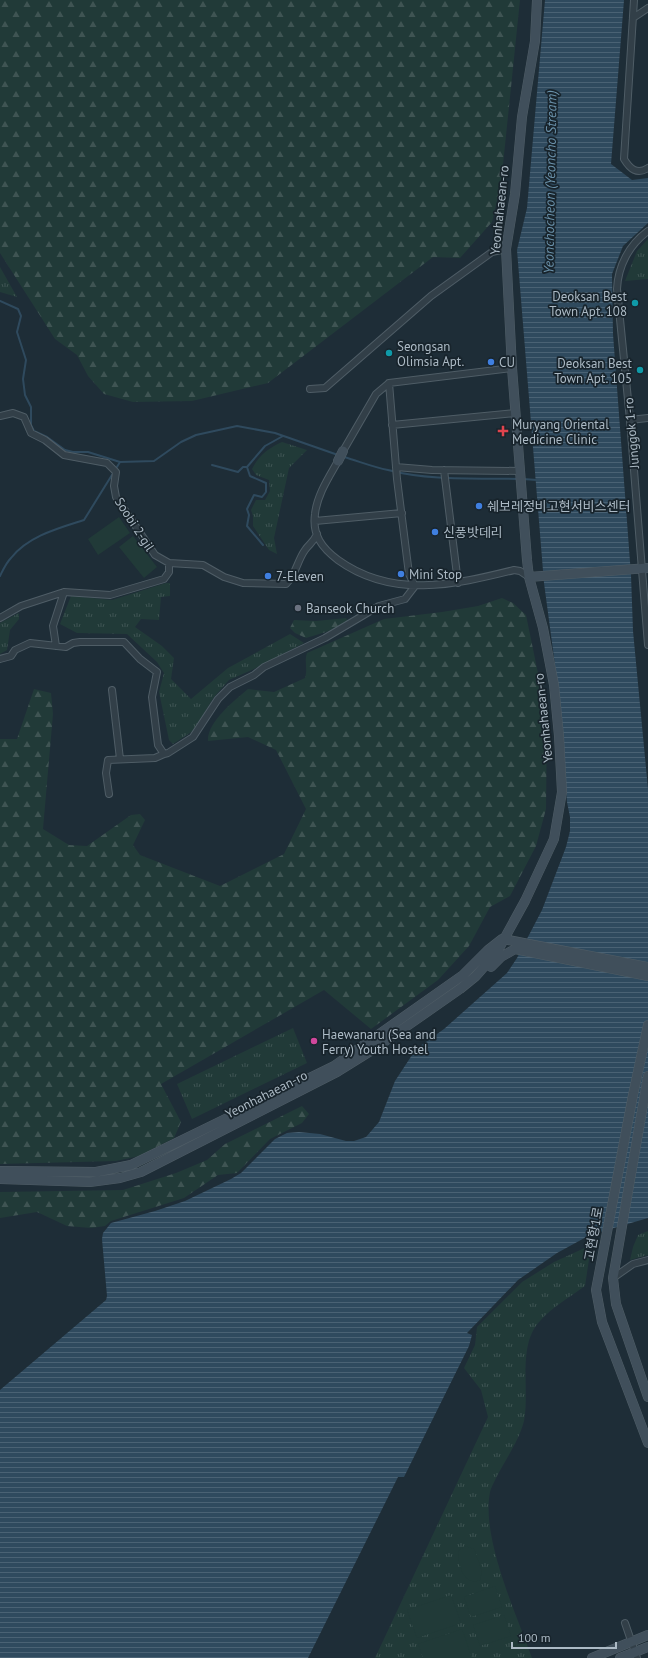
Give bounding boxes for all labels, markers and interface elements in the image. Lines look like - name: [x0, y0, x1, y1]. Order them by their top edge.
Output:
- water label: Yeonchocheon (Yeoncho Stream): [539, 90, 561, 274]
- street label: Yeonhahaean-ro: [486, 164, 513, 256]
- place label: Deoksan Best Town Apt. 108: [549, 288, 628, 320]
- marker: Deoksan Best Town Apt. 108: [630, 298, 640, 308]
- place label: Seongsan Olimsia Apt.: [397, 338, 464, 370]
- marker: Seongsan Olimsia Apt.: [384, 348, 394, 358]
- place label: CU: [499, 354, 515, 371]
- place label: Deoksan Best Town Apt. 105: [554, 355, 633, 387]
- marker: CU: [486, 357, 496, 367]
- marker: Deoksan Best Town Apt. 105: [635, 365, 645, 375]
- street label: Junggok 1-ro: [620, 397, 643, 470]
- place label: Muryang Oriental Medicine Clinic: [512, 416, 609, 448]
- marker: Muryang Oriental Medicine Clinic: [497, 425, 509, 437]
- street label: Soobi 2-gil: [111, 494, 158, 555]
- place label: 쉐보레정비고현서비스센터: [487, 498, 631, 515]
- marker: 쉐보레정비고현서비스센터: [474, 501, 484, 511]
- place label: 신풍밧데리: [443, 524, 503, 541]
- marker: 신풍밧데리: [430, 527, 440, 537]
- place label: Mini Stop: [409, 566, 462, 583]
- place label: 7-Eleven: [276, 568, 324, 585]
- marker: Mini Stop: [396, 569, 406, 579]
- marker: 7-Eleven: [263, 571, 273, 581]
- place label: Banseok Church: [306, 600, 394, 617]
- marker: Banseok Church: [293, 603, 303, 613]
- street label: Yeonhahaean-ro: [530, 672, 557, 764]
- place label: Haewanaru (Sea and Ferry) Youth Hostel: [322, 1026, 436, 1058]
- marker: Haewanaru (Sea and Ferry) Youth Hostel: [309, 1036, 319, 1046]
- street label: Yeonhahaean-ro: [222, 1066, 310, 1122]
- street label: 고현항1로: [580, 1206, 607, 1263]
- scale bar: [512, 1624, 616, 1650]
- text: 100 m: [518, 1630, 551, 1645]

